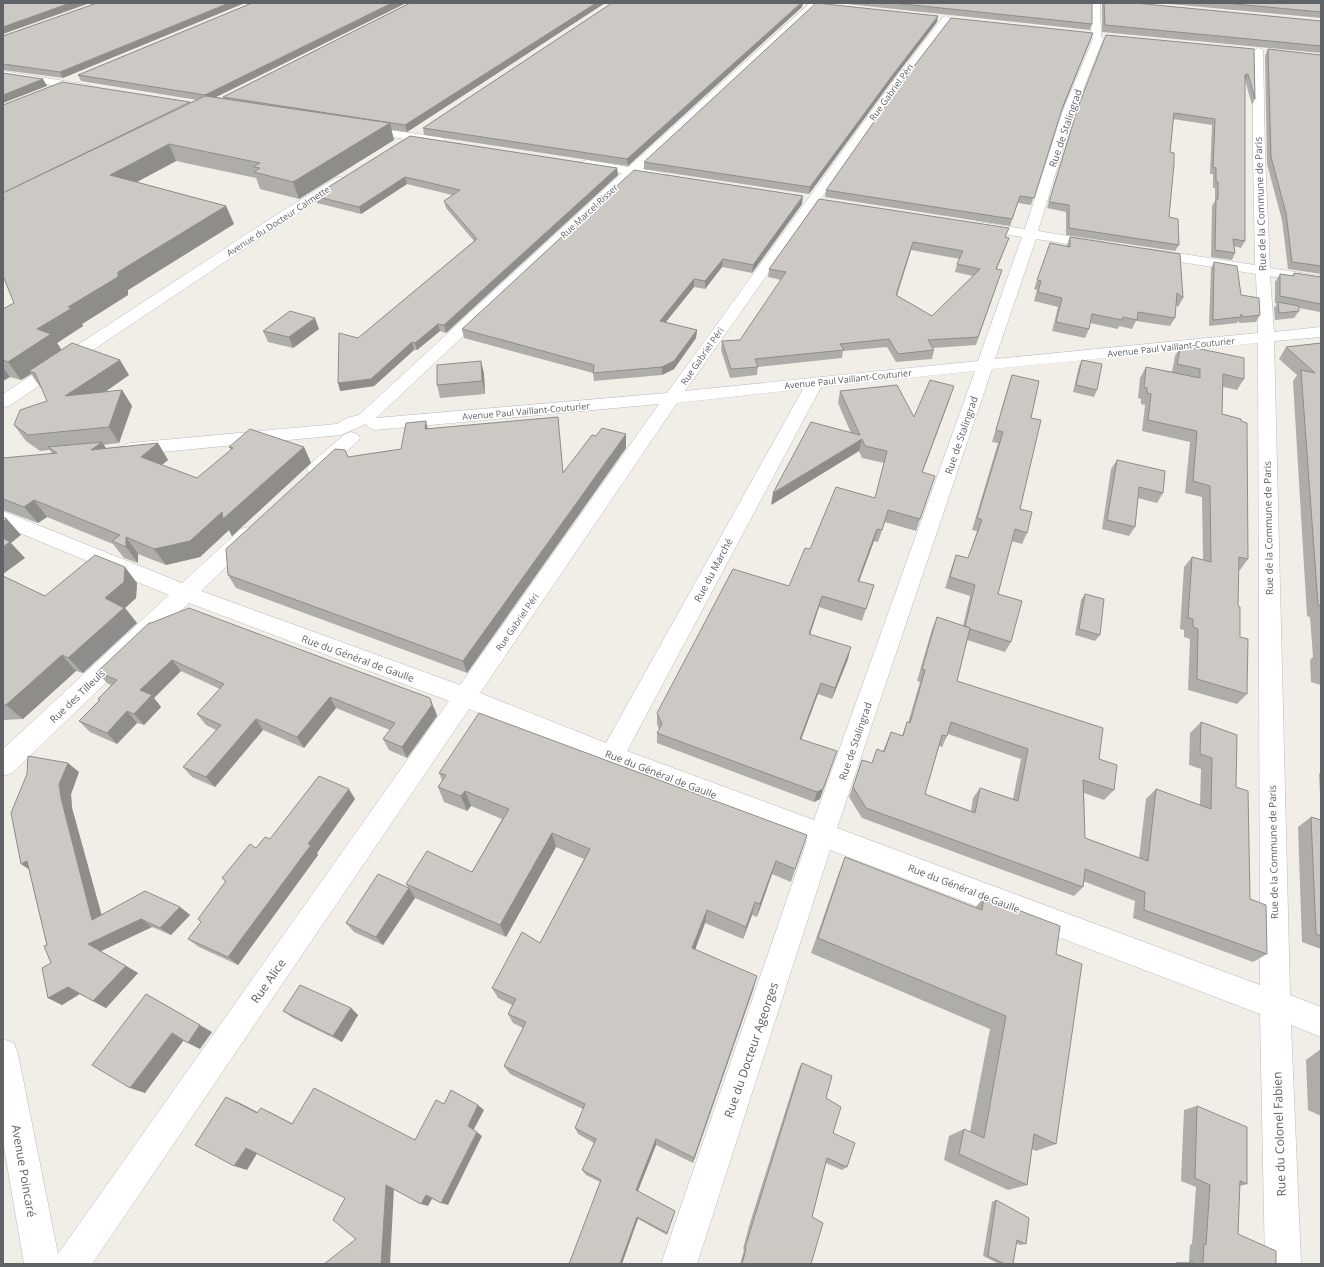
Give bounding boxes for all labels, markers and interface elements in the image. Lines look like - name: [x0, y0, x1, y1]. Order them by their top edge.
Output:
- street label: Rue Gabriel Péri: [866, 61, 916, 123]
- street label: Rue de Stalingrad: [1045, 87, 1085, 169]
- street label: Rue de la Commune de Paris: [1251, 137, 1269, 271]
- street label: Rue Marcel Risser: [557, 181, 621, 241]
- street label: Avenue du Docteur Calmette: [224, 183, 332, 259]
- street label: Rue Gabriel Péri: [677, 325, 727, 387]
- street label: Avenue Paul Vaillant-Couturier: [1107, 334, 1236, 360]
- street label: Avenue Paul Vaillant-Couturier: [784, 366, 913, 392]
- street label: Rue de Stalingrad: [941, 394, 981, 476]
- street label: Avenue Paul Vaillant-Couturier: [462, 399, 591, 423]
- street label: Rue de la Commune de Paris: [1260, 461, 1276, 595]
- street label: Rue du Marché: [690, 535, 736, 604]
- street label: Rue Gabriel Péri: [492, 591, 542, 653]
- street label: Rue du Général de Gaulle: [300, 631, 417, 685]
- street label: Rue des Tilleuls: [46, 666, 108, 726]
- street label: Rue de Stalingrad: [835, 700, 875, 782]
- street label: Rue du Général de Gaulle: [603, 746, 719, 802]
- street label: Rue de la Commune de Paris: [1265, 785, 1281, 919]
- street label: Rue du Général de Gaulle: [906, 860, 1022, 916]
- street label: Rue Alice: [246, 955, 290, 1007]
- street label: Rue du Docteur Ageorges: [720, 980, 782, 1120]
- street label: Rue du Colonel Fabien: [1268, 1071, 1290, 1197]
- street label: Avenue Poincaré: [7, 1123, 41, 1219]

